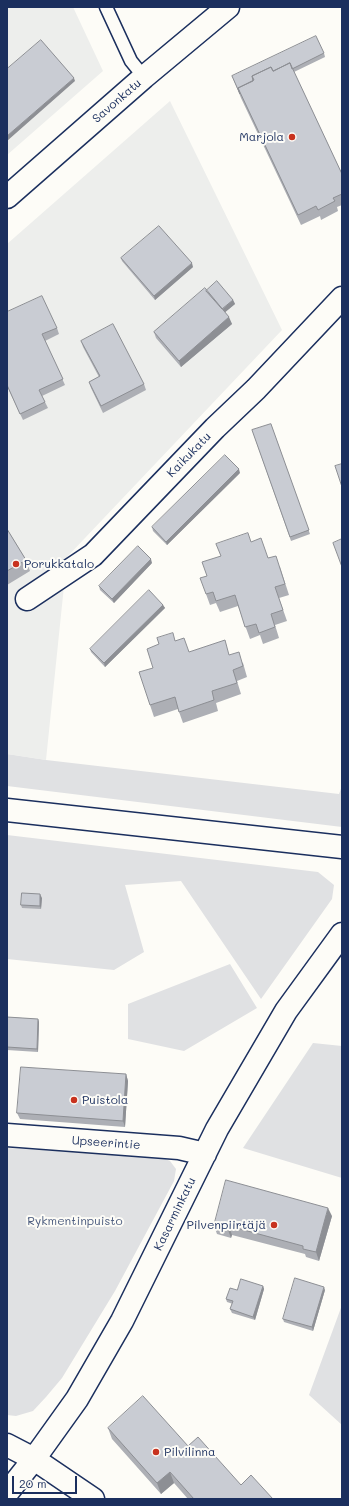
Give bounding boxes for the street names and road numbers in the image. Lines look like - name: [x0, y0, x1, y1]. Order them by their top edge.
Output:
- street label: Savonkatu: [90, 76, 144, 126]
- street label: Kaikukatu: [164, 429, 214, 481]
- street label: Upseerintie: [71, 1133, 141, 1153]
- street label: Kasarminkatu: [151, 1175, 199, 1253]

